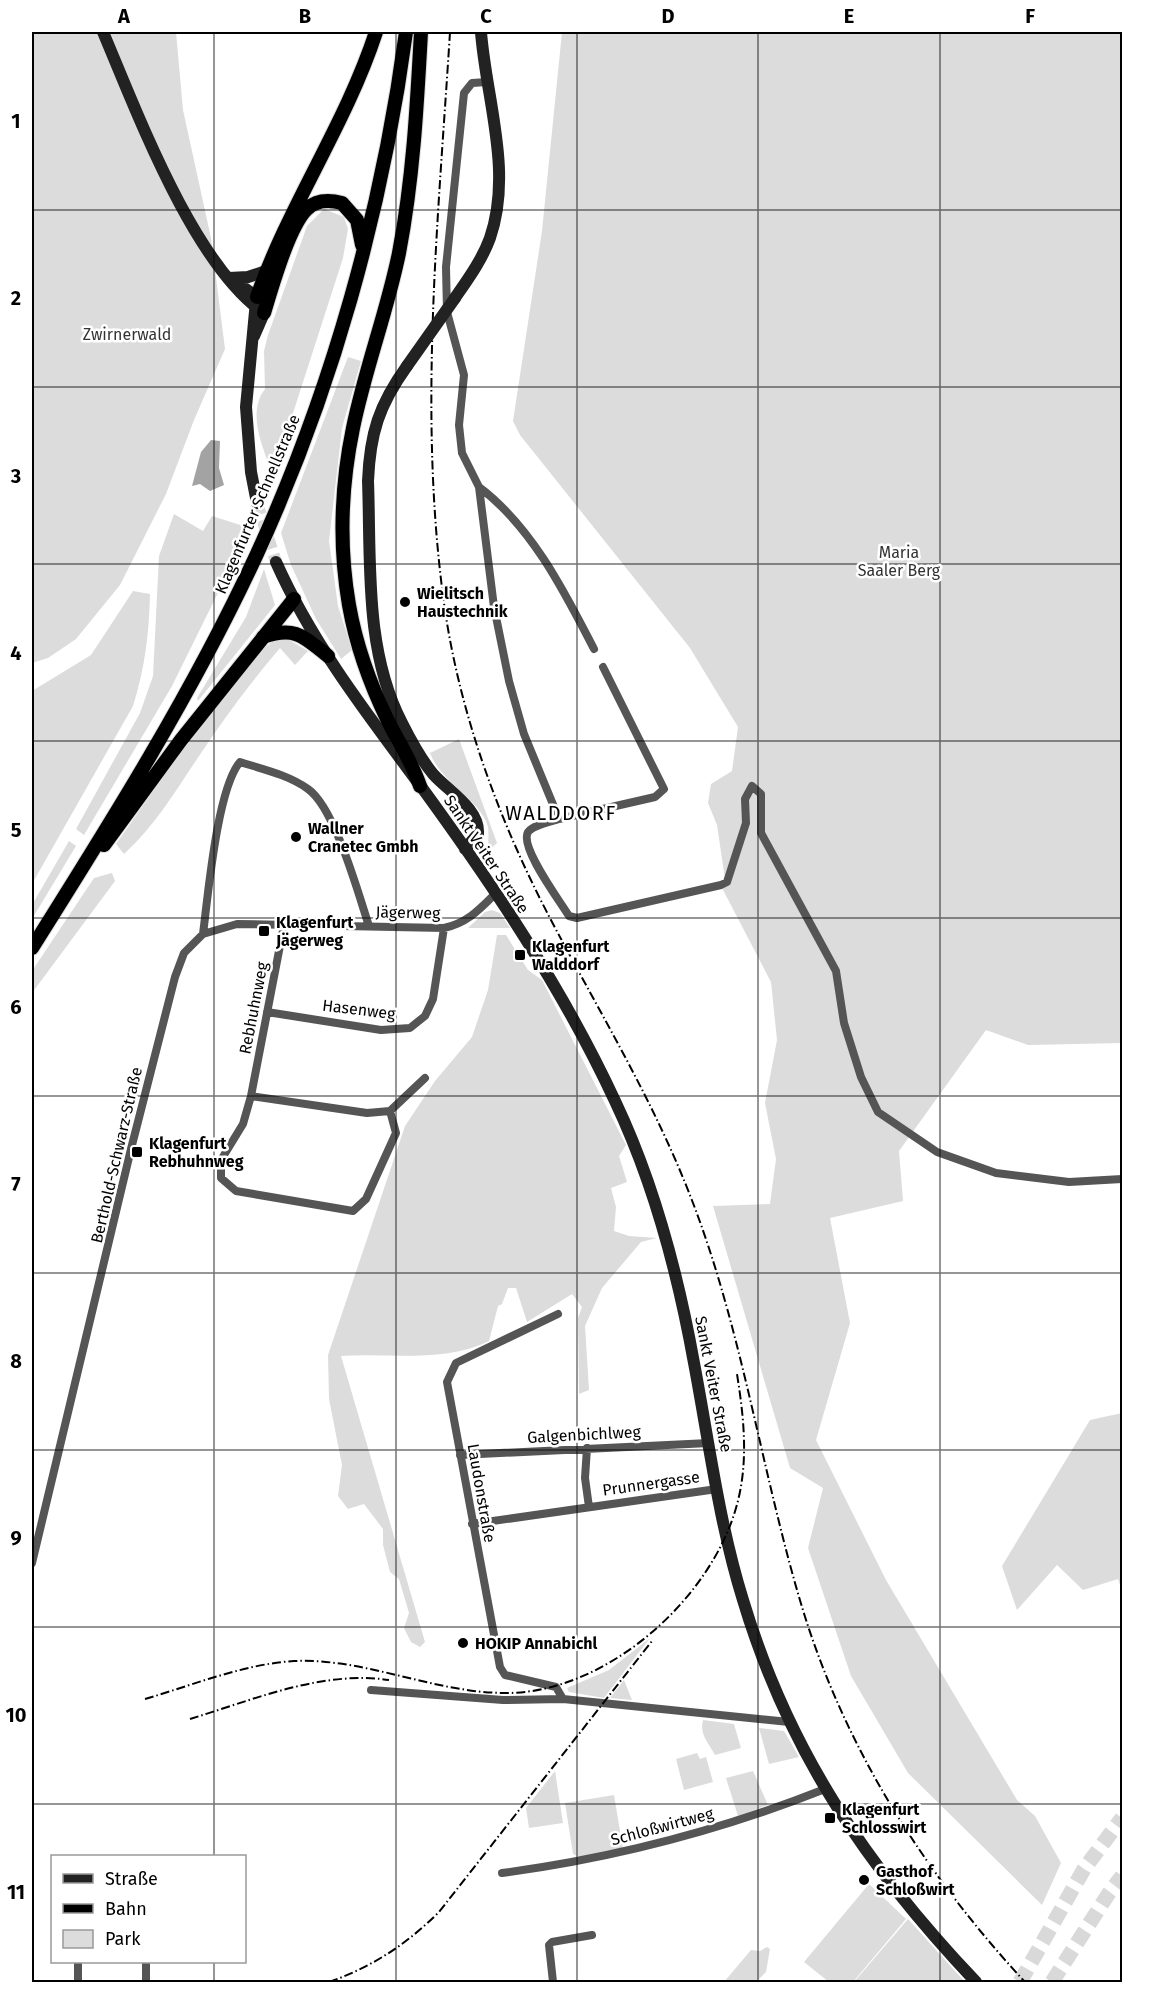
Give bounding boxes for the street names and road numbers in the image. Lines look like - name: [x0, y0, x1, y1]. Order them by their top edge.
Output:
- street label: Klagenfurter Schnellstraße: [211, 412, 304, 597]
- street label: Sankt Veiter Straße: [440, 792, 533, 917]
- street label: Jägerweg: [375, 902, 441, 923]
- street label: Rebhuhnweg: [235, 960, 272, 1056]
- street label: Hasenweg: [321, 996, 397, 1023]
- street label: Berthold-Schwarz-Straße: [87, 1065, 146, 1245]
- street label: Sankt Veiter Straße: [691, 1314, 736, 1454]
- street label: Galgenbichlweg: [527, 1422, 642, 1447]
- street label: Laudonstraße: [463, 1442, 500, 1544]
- street label: Prunnergasse: [601, 1467, 701, 1500]
- street label: Schloßwirtweg: [609, 1803, 716, 1849]

